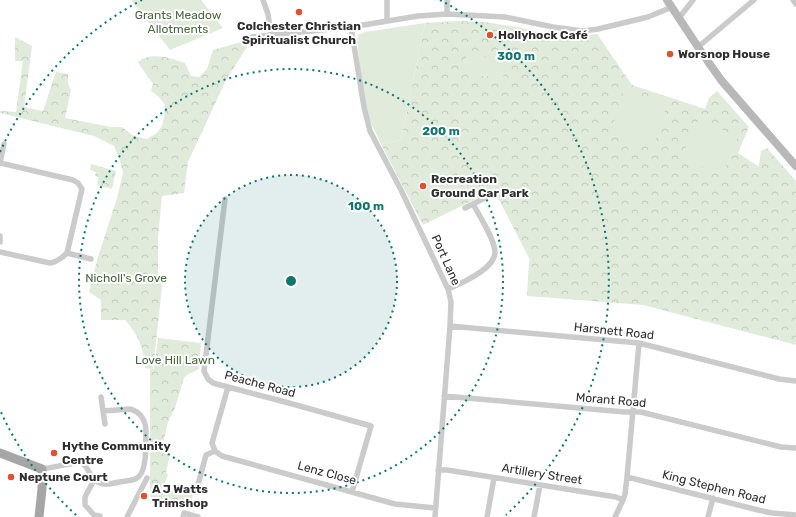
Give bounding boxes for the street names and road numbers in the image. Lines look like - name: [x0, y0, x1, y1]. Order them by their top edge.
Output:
- street label: Port Lane: [429, 232, 464, 288]
- street label: Harsnett Road: [573, 320, 655, 342]
- street label: Peache Road: [223, 368, 297, 400]
- street label: Morant Road: [575, 390, 647, 410]
- street label: Lenz Close: [296, 458, 358, 488]
- street label: Artillery Street: [501, 461, 584, 487]
- street label: King Stephen Road: [661, 467, 767, 507]

